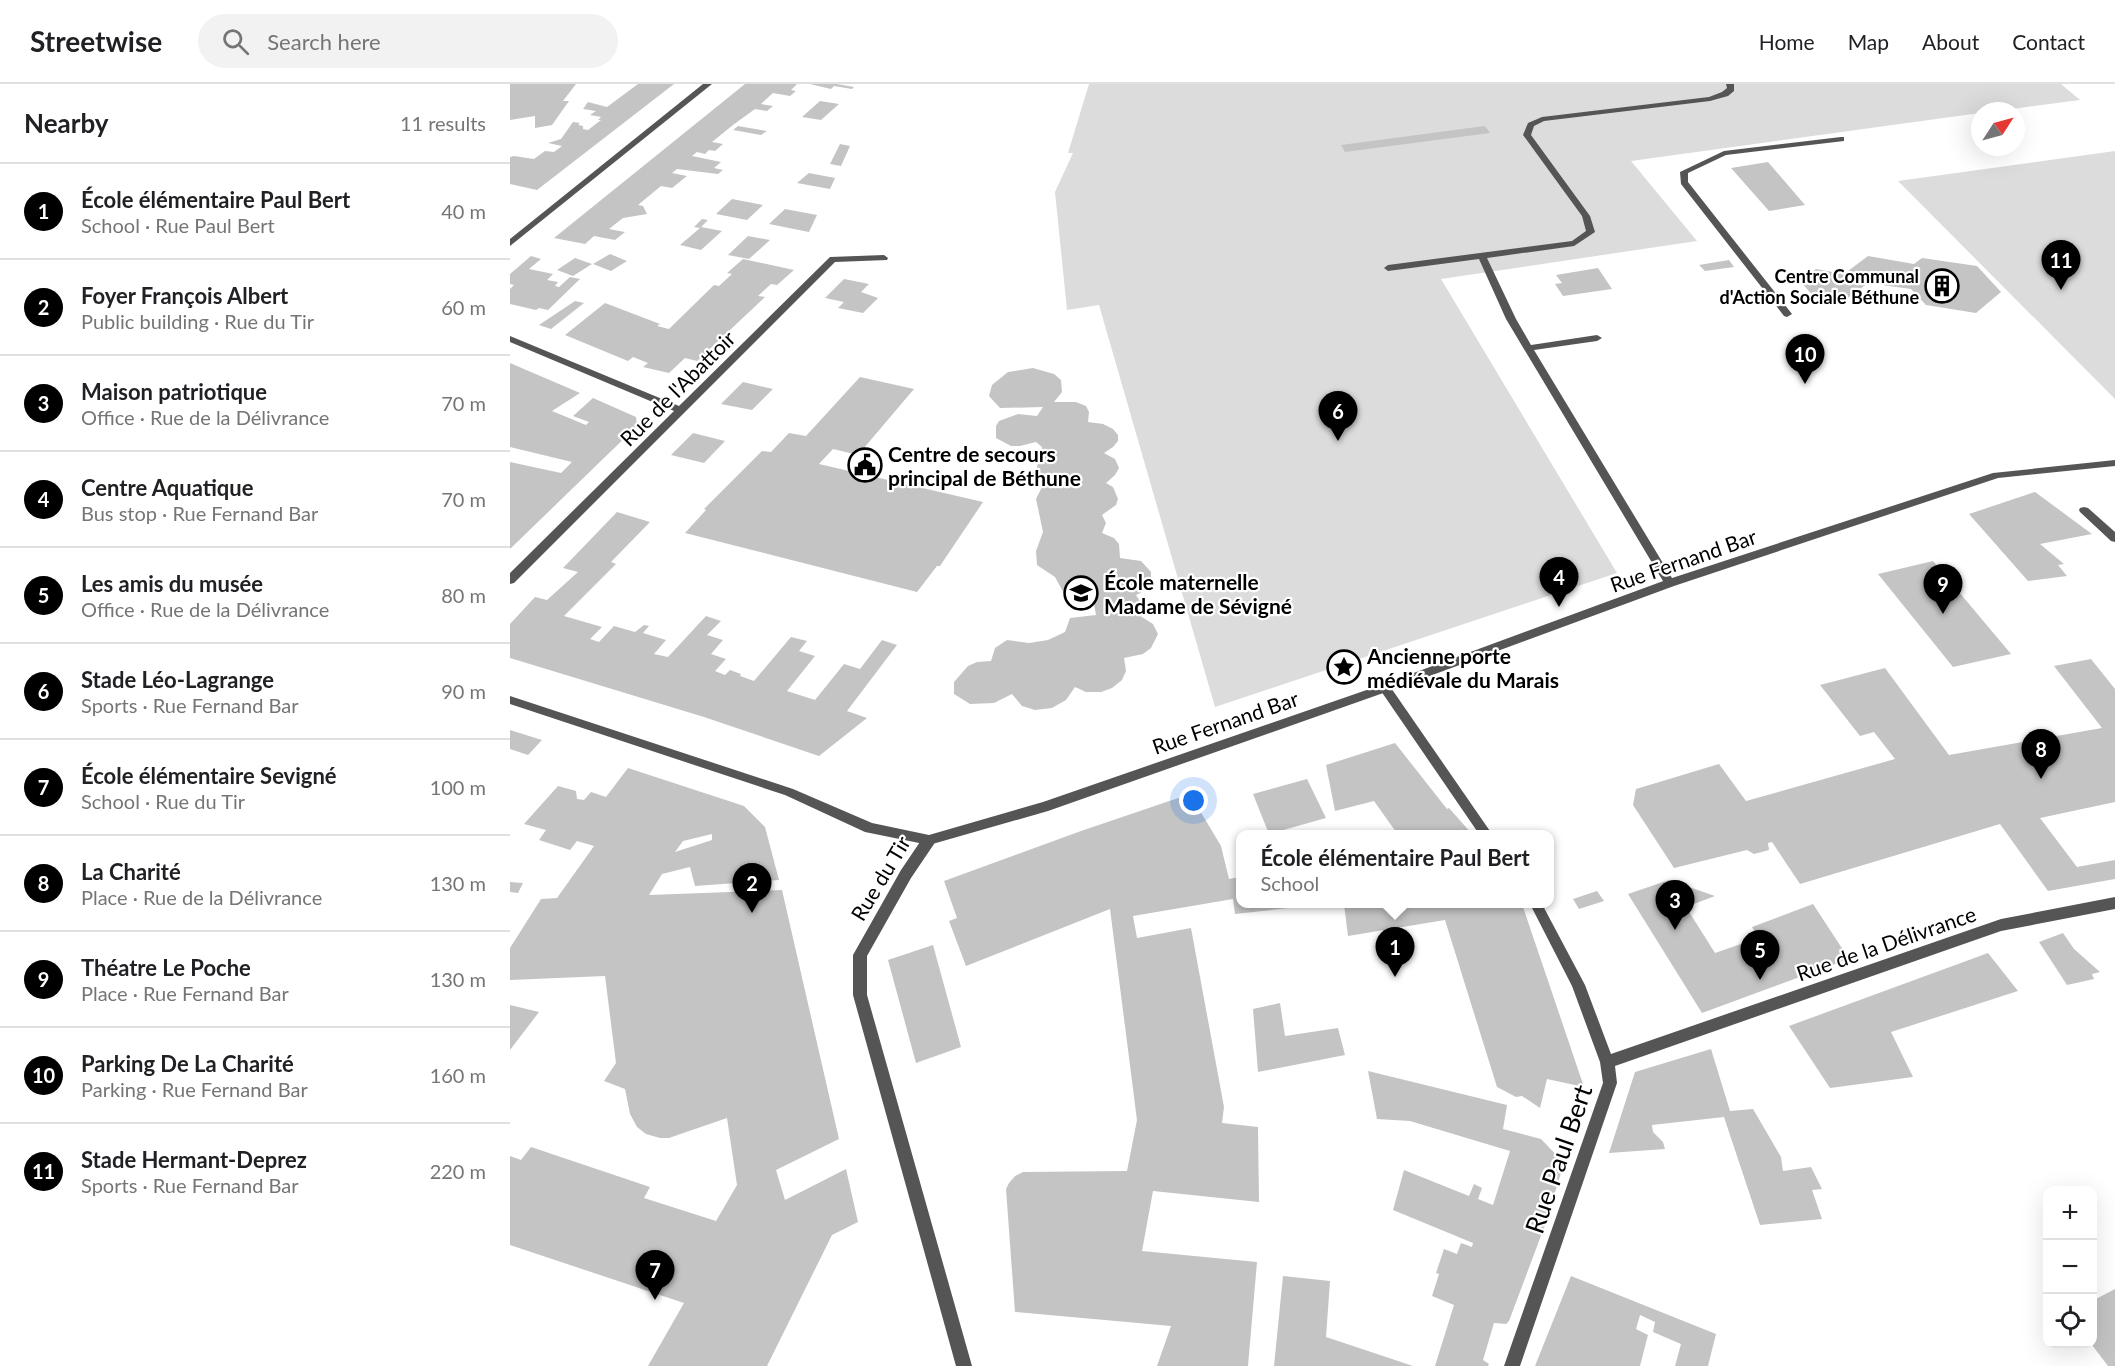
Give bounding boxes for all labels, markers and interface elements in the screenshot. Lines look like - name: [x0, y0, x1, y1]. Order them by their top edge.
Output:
- search box: [198, 14, 618, 68]
- text: Streetwise: [30, 24, 162, 58]
- icon: search: [219, 25, 252, 58]
- text: Search here: [267, 28, 381, 55]
- text: Home: [1759, 29, 1815, 54]
- text: Map: [1848, 29, 1889, 54]
- text: About: [1922, 29, 1979, 54]
- text: Contact: [2012, 29, 2085, 54]
- north arrow: [1971, 102, 2025, 156]
- text: Nearby: [24, 107, 109, 139]
- text: 11 results: [400, 111, 486, 135]
- text: École élémentaire Paul Bert: [81, 186, 350, 213]
- text: 1: [38, 199, 49, 223]
- text: 40 m: [441, 199, 486, 223]
- text: School · Rue Paul Bert: [81, 213, 275, 237]
- pin: 11: [2042, 240, 2080, 290]
- place label: Centre Communal d'Action Sociale Béthune: [1720, 265, 1919, 308]
- building icon: Centre Communal d'Action Sociale Béthune: [1924, 268, 1960, 304]
- text: Foyer François Albert: [81, 282, 288, 309]
- text: 2: [38, 295, 49, 319]
- text: 60 m: [441, 295, 486, 319]
- text: Public building · Rue du Tir: [81, 309, 314, 333]
- street label: Rue de l'Abattoir: [614, 325, 740, 451]
- pin: 10: [1786, 334, 1824, 384]
- text: Maison patriotique: [81, 378, 267, 405]
- text: 3: [38, 391, 49, 415]
- text: 70 m: [441, 391, 486, 415]
- pin: 6: [1318, 392, 1358, 441]
- text: Office · Rue de la Délivrance: [81, 405, 329, 429]
- place label: Centre de secours principal de Béthune: [888, 441, 1081, 490]
- public building icon: Centre de secours principal de Béthune: [847, 447, 883, 483]
- text: Centre Aquatique: [81, 474, 254, 501]
- text: 4: [38, 487, 49, 511]
- text: 70 m: [441, 487, 486, 511]
- text: Bus stop · Rue Fernand Bar: [81, 501, 318, 525]
- street label: Rue Fernand Bar: [1607, 523, 1760, 597]
- pin: 4: [1540, 558, 1578, 607]
- pin: 9: [1924, 564, 1962, 614]
- place label: École maternelle Madame de Sévigné: [1104, 569, 1292, 618]
- text: Les amis du musée: [81, 570, 263, 597]
- school or university icon: École maternelle Madame de Sévigné: [1063, 575, 1099, 611]
- text: 5: [38, 583, 49, 607]
- text: 80 m: [441, 583, 486, 607]
- text: Office · Rue de la Délivrance: [81, 597, 329, 621]
- place label: Ancienne porte médiévale du Marais: [1366, 643, 1559, 692]
- place icon: Ancienne porte médiévale du Marais: [1326, 649, 1362, 685]
- text: Stade Léo-Lagrange: [81, 666, 274, 693]
- text: 6: [38, 679, 49, 703]
- text: 90 m: [441, 679, 486, 703]
- street label: Rue Fernand Bar: [1149, 685, 1302, 759]
- text: Sports · Rue Fernand Bar: [81, 693, 299, 717]
- pin: 8: [2022, 730, 2060, 779]
- text: École élémentaire Sevigné: [81, 762, 337, 789]
- text: 7: [38, 775, 49, 799]
- text: 100 m: [430, 775, 486, 799]
- your location: [1179, 786, 1208, 815]
- text: School · Rue du Tir: [81, 789, 245, 813]
- popup: [1236, 830, 1554, 908]
- street label: Rue du Tir: [845, 831, 915, 925]
- text: École élémentaire Paul Bert: [1260, 844, 1530, 871]
- text: La Charité: [81, 858, 181, 885]
- pin: 2: [732, 864, 772, 913]
- text: 8: [38, 871, 49, 895]
- text: 130 m: [430, 871, 486, 895]
- text: School: [1260, 871, 1319, 895]
- pin: 3: [1656, 880, 1694, 930]
- text: Place · Rue de la Délivrance: [81, 885, 322, 909]
- street label: Rue de la Délivrance: [1793, 901, 1979, 985]
- pin: 1: [1376, 928, 1414, 977]
- pin: 5: [1740, 930, 1780, 980]
- text: Théatre Le Poche: [81, 954, 251, 981]
- text: 9: [38, 967, 49, 991]
- text: 130 m: [430, 967, 486, 991]
- text: Place · Rue Fernand Bar: [81, 981, 289, 1005]
- text: Parking De La Charité: [81, 1050, 294, 1077]
- text: 10: [32, 1063, 55, 1087]
- text: 160 m: [430, 1063, 486, 1087]
- text: Parking · Rue Fernand Bar: [81, 1077, 308, 1101]
- street label: Rue Paul Bert: [1518, 1080, 1599, 1238]
- text: Stade Hermant-Deprez: [81, 1146, 307, 1173]
- text: 11: [32, 1159, 55, 1183]
- text: 220 m: [430, 1159, 486, 1183]
- text: Sports · Rue Fernand Bar: [81, 1173, 299, 1197]
- map controls: [2043, 1186, 2097, 1348]
- button: +: [2043, 1186, 2097, 1240]
- button: −: [2043, 1240, 2097, 1294]
- pin: 7: [636, 1250, 674, 1300]
- button: locate: [2043, 1294, 2097, 1348]

